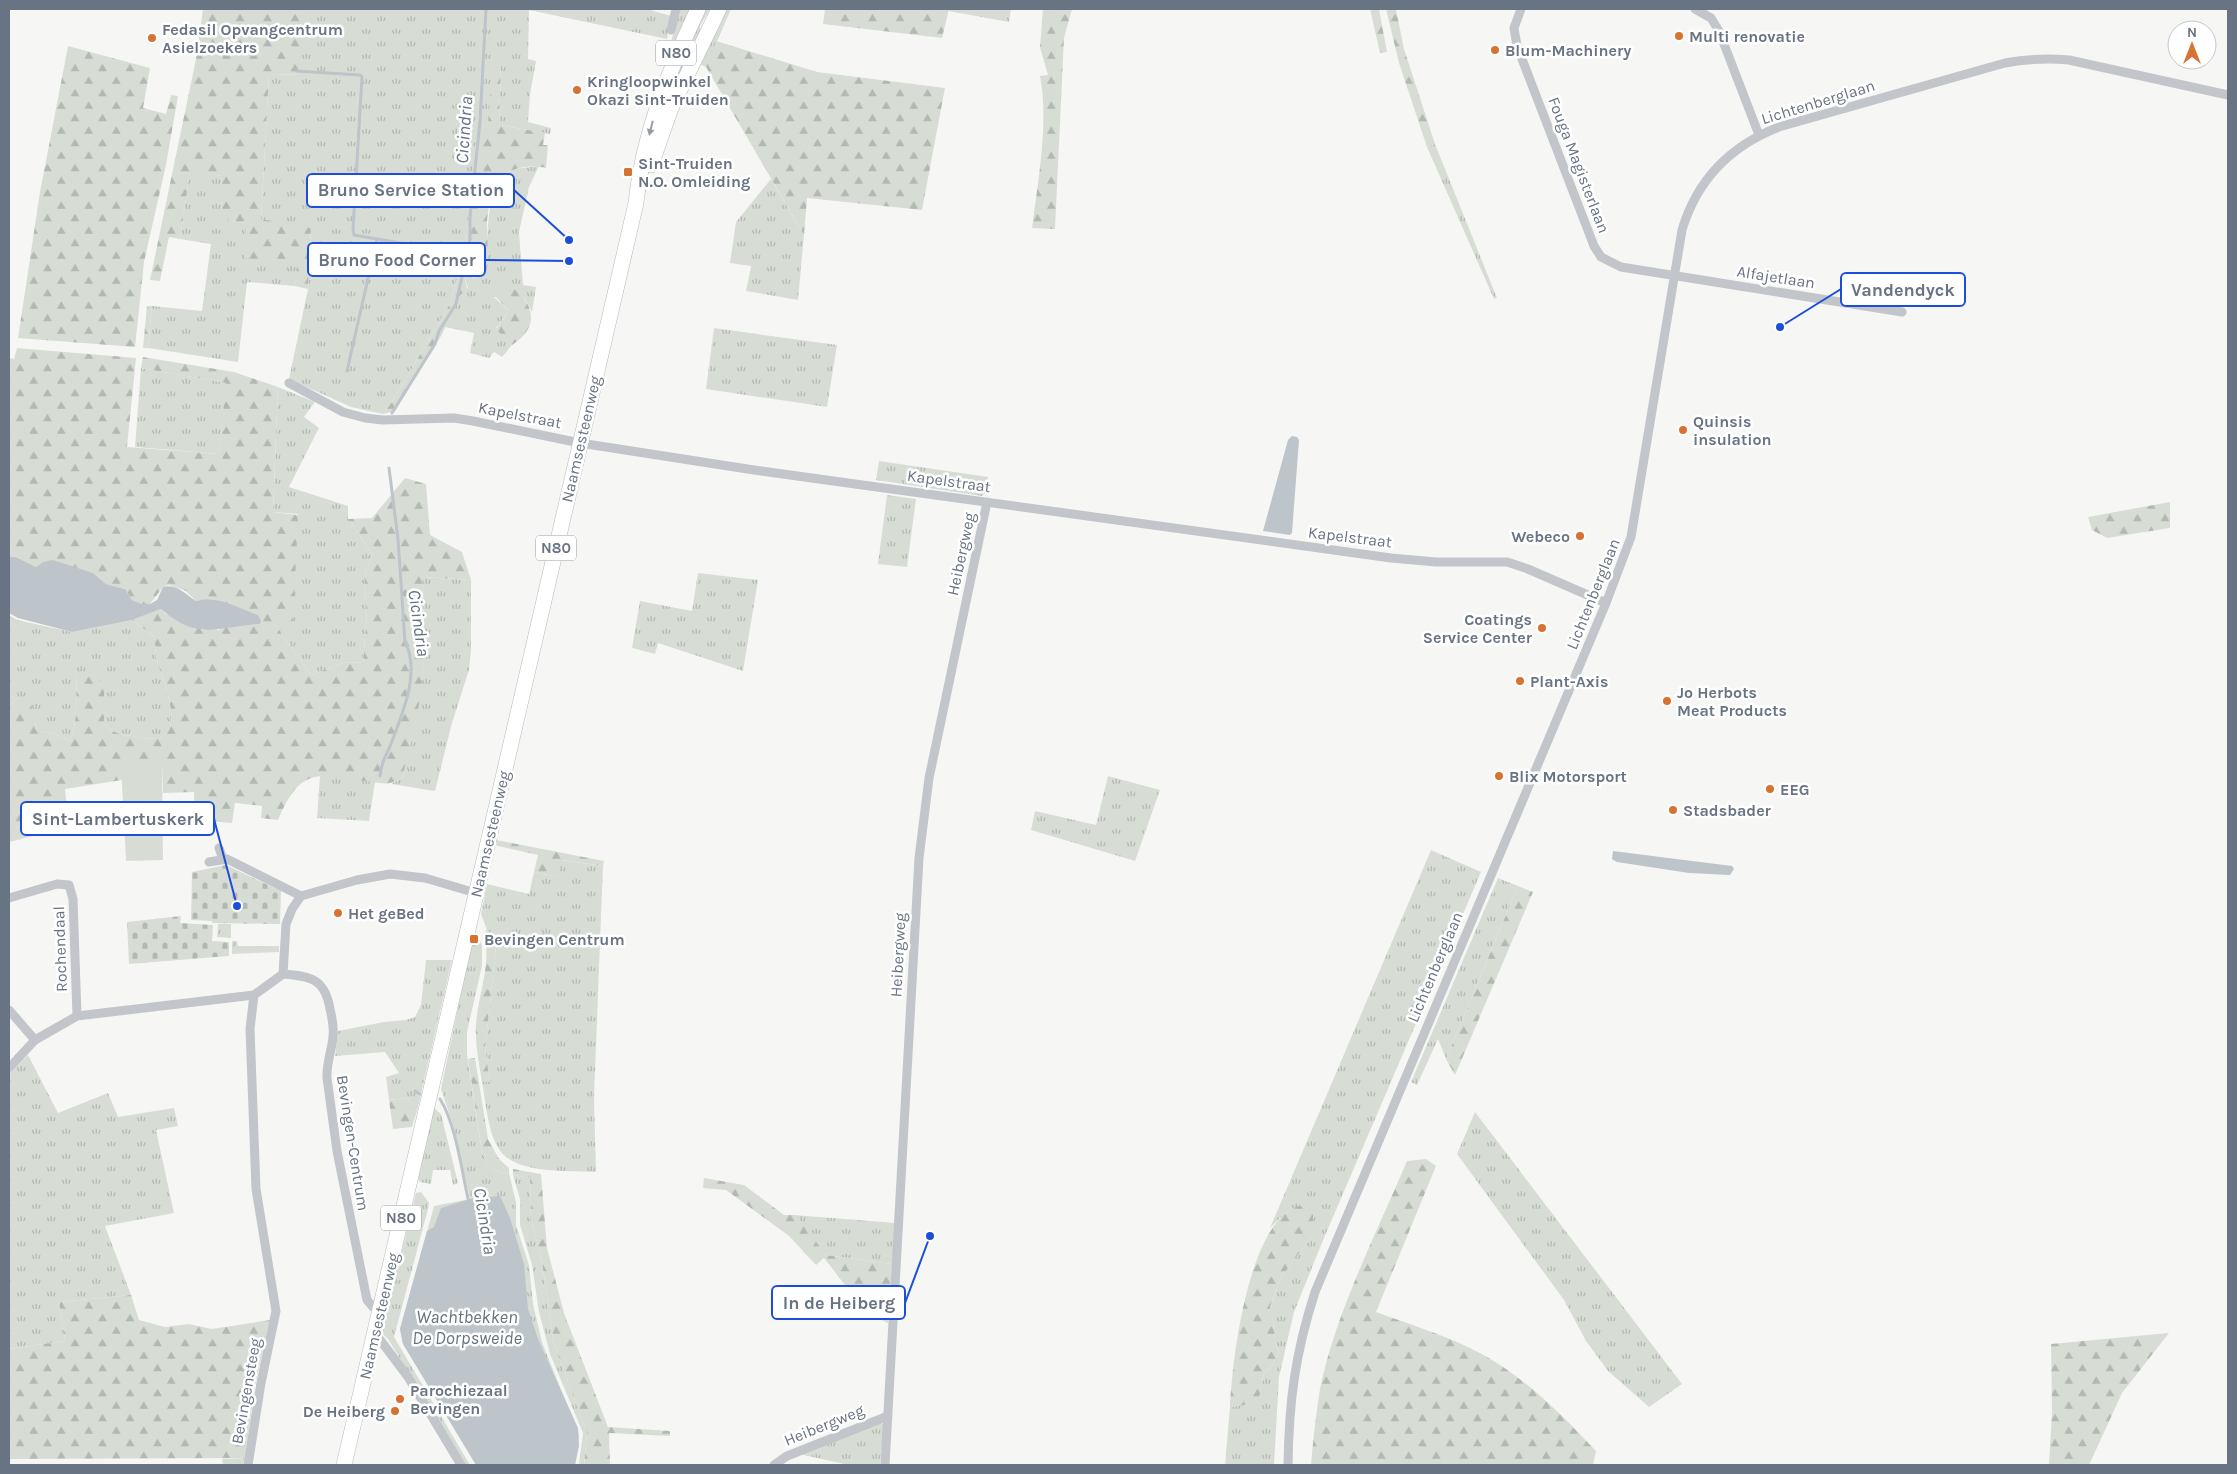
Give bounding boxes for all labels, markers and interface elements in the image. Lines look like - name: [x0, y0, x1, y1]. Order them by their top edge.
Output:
- place label: Fedasil Opvangcentrum Asielzoekers: [162, 20, 343, 57]
- north arrow: [2167, 20, 2217, 70]
- text: N: [2187, 24, 2197, 41]
- place label: Multi renovatie: [1689, 27, 1805, 46]
- marker: Multi renovatie: [1673, 30, 1685, 42]
- marker: Fedasil Opvangcentrum Asielzoekers: [146, 32, 158, 44]
- road number: N80: [656, 40, 696, 66]
- place label: Blum-Machinery: [1505, 41, 1631, 60]
- marker: Blum-Machinery: [1489, 44, 1501, 56]
- place label: Kringloopwinkel Okazi Sint-Truiden: [587, 72, 729, 109]
- street label: Lichtenberglaan: [1759, 76, 1877, 128]
- marker: Kringloopwinkel Okazi Sint-Truiden: [571, 84, 583, 96]
- street label: Fouga Magisterlaan: [1544, 94, 1614, 236]
- water label: Cicindria: [451, 96, 477, 164]
- one-way arrow: [647, 120, 655, 135]
- place label: Sint-Truiden N.O. Omleiding: [638, 154, 750, 191]
- marker: Sint-Truiden N.O. Omleiding: [622, 166, 634, 178]
- callout: Bruno Service Station: [307, 174, 514, 207]
- text: Bruno Service Station: [318, 179, 504, 201]
- callout: Bruno Food Corner: [308, 243, 485, 276]
- text: Bruno Food Corner: [318, 249, 476, 271]
- street label: Alfajetlaan: [1736, 261, 1816, 293]
- callout: Vandendyck: [1841, 273, 1965, 306]
- text: Vandendyck: [1851, 279, 1955, 301]
- street label: Naamsesteenweg: [557, 374, 605, 504]
- street label: Kapelstraat: [477, 398, 563, 432]
- place label: Quinsis insulation: [1693, 412, 1772, 449]
- marker: Quinsis insulation: [1677, 424, 1689, 436]
- street label: Kapelstraat: [906, 466, 992, 496]
- street label: Heibergweg: [943, 511, 979, 597]
- street label: Kapelstraat: [1307, 522, 1393, 552]
- place label: Webeco: [1511, 527, 1570, 546]
- marker: Webeco: [1574, 530, 1586, 542]
- road number: N80: [536, 536, 576, 560]
- street label: Lichtenberglaan: [1562, 536, 1624, 652]
- water label: Cicindria: [403, 588, 435, 658]
- place label: Coatings Service Center: [1423, 610, 1533, 647]
- marker: Coatings Service Center: [1536, 622, 1548, 634]
- place label: Plant-Axis: [1530, 672, 1608, 691]
- marker: Plant-Axis: [1514, 675, 1526, 687]
- place label: Jo Herbots Meat Products: [1677, 683, 1787, 720]
- marker: Jo Herbots Meat Products: [1661, 695, 1673, 707]
- place label: Blix Motorsport: [1509, 767, 1627, 786]
- street label: Naamsesteenweg: [466, 769, 514, 899]
- marker: Blix Motorsport: [1493, 770, 1505, 782]
- place label: EEG: [1780, 780, 1810, 799]
- marker: EEG: [1764, 783, 1776, 795]
- place label: Stadsbader: [1683, 801, 1772, 820]
- callout: Sint-Lambertuskerk: [21, 802, 214, 835]
- marker: Stadsbader: [1667, 804, 1679, 816]
- text: Sint-Lambertuskerk: [32, 808, 205, 830]
- place label: Het geBed: [348, 904, 425, 923]
- street label: Rochendaal: [49, 906, 71, 992]
- marker: Het geBed: [332, 907, 344, 919]
- street label: Lichtenberglaan: [1403, 909, 1467, 1025]
- street label: Heibergweg: [886, 912, 910, 998]
- place label: Bevingen Centrum: [484, 930, 625, 949]
- marker: Bevingen Centrum: [468, 933, 480, 945]
- street label: Bevingen-Centrum: [333, 1074, 373, 1212]
- water label: Cicindria: [469, 1186, 501, 1256]
- road number: N80: [381, 1206, 421, 1230]
- street label: Naamsesteenweg: [355, 1251, 403, 1381]
- callout: In de Heiberg: [772, 1286, 905, 1319]
- text: In de Heiberg: [783, 1292, 896, 1314]
- water label: Wachtbekken De Dorpsweide: [412, 1306, 522, 1349]
- street label: Bevingensteeg: [227, 1336, 265, 1446]
- place label: Parochiezaal Bevingen: [410, 1381, 508, 1418]
- marker: Parochiezaal Bevingen: [394, 1393, 406, 1405]
- street label: Heibergweg: [781, 1400, 867, 1450]
- place label: De Heiberg: [303, 1402, 385, 1421]
- marker: De Heiberg: [389, 1405, 401, 1417]

